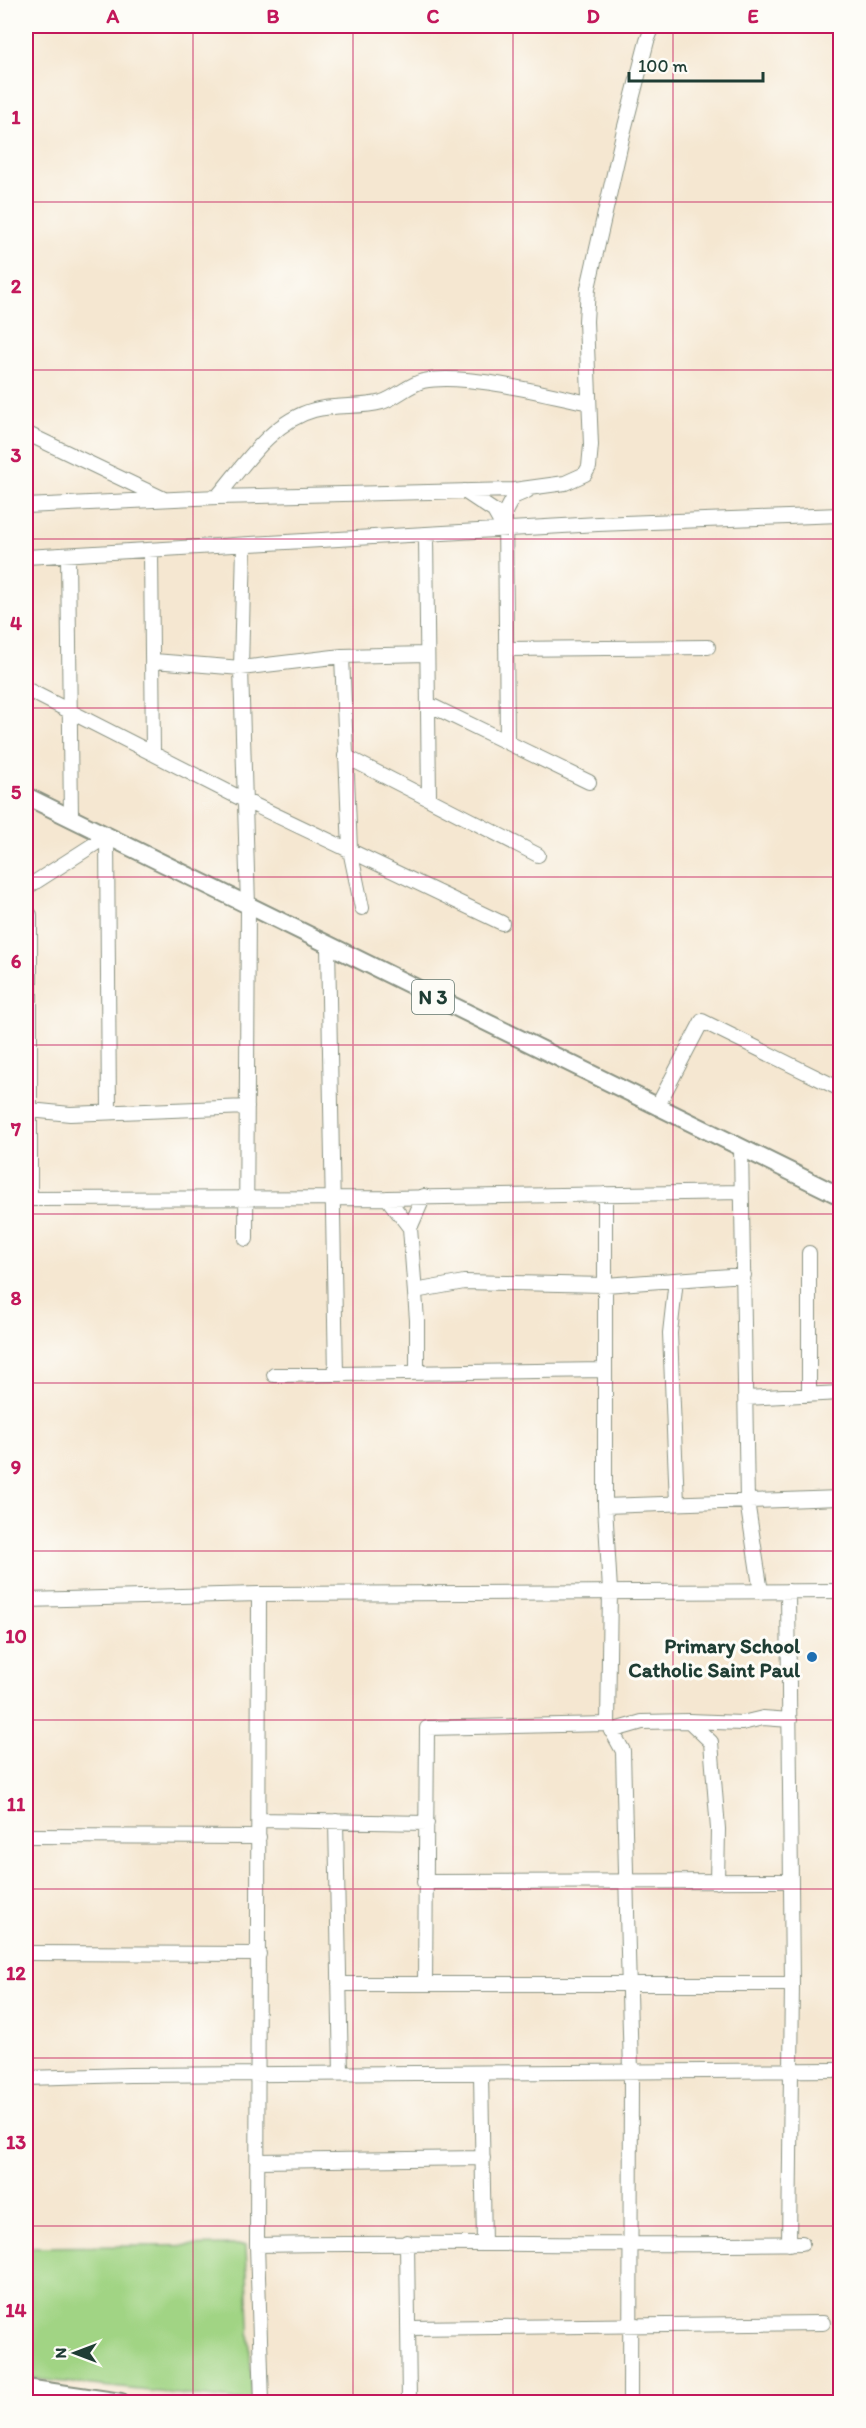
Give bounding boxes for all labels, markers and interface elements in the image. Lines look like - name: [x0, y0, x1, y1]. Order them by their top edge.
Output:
- text: A: [106, 4, 120, 28]
- text: B: [267, 4, 280, 28]
- text: C: [427, 4, 440, 28]
- text: D: [586, 4, 600, 28]
- text: E: [747, 4, 759, 28]
- scale bar: [629, 45, 762, 83]
- text: 100 m: [638, 55, 688, 77]
- text: 1: [11, 105, 21, 129]
- text: 2: [11, 274, 22, 298]
- text: 3: [11, 443, 22, 467]
- text: 4: [10, 611, 22, 635]
- text: 5: [11, 780, 22, 804]
- text: 6: [11, 949, 22, 973]
- road number: N 3: [412, 980, 454, 1014]
- text: 7: [10, 1117, 21, 1141]
- text: 8: [11, 1286, 22, 1310]
- text: 9: [11, 1455, 21, 1479]
- text: 10: [5, 1624, 27, 1648]
- place label: Primary School Catholic Saint Paul: [628, 1633, 801, 1682]
- marker: Primary School Catholic Saint Paul: [805, 1650, 819, 1664]
- text: 11: [7, 1792, 26, 1816]
- text: 12: [6, 1961, 26, 1985]
- text: 13: [6, 2130, 26, 2154]
- text: 14: [5, 2298, 27, 2322]
- north arrow: [45, 2323, 105, 2383]
- text: N: [51, 2348, 70, 2358]

